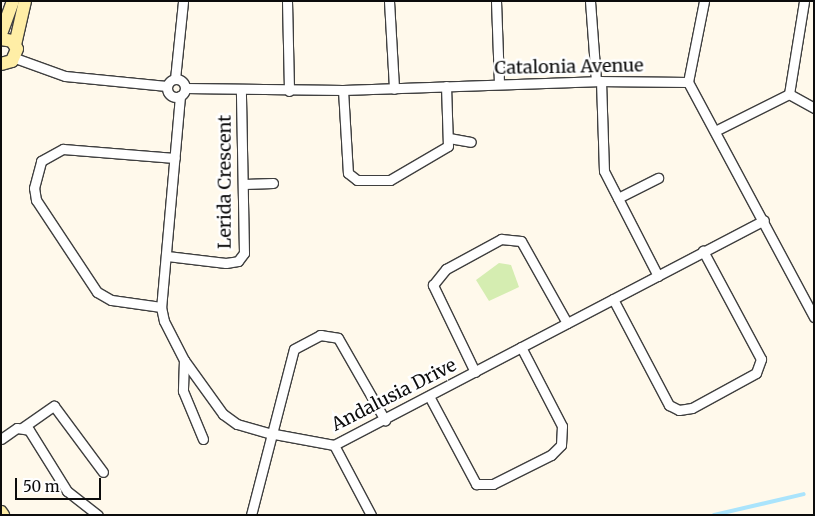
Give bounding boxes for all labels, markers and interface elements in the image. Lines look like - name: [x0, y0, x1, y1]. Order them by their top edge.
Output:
- street label: Catalonia Avenue: [494, 55, 644, 79]
- street label: Lerida Crescent: [214, 115, 236, 249]
- street label: Andalusia Drive: [328, 354, 460, 436]
- scale bar: [18, 468, 104, 500]
- text: 50 m: [23, 477, 60, 496]

